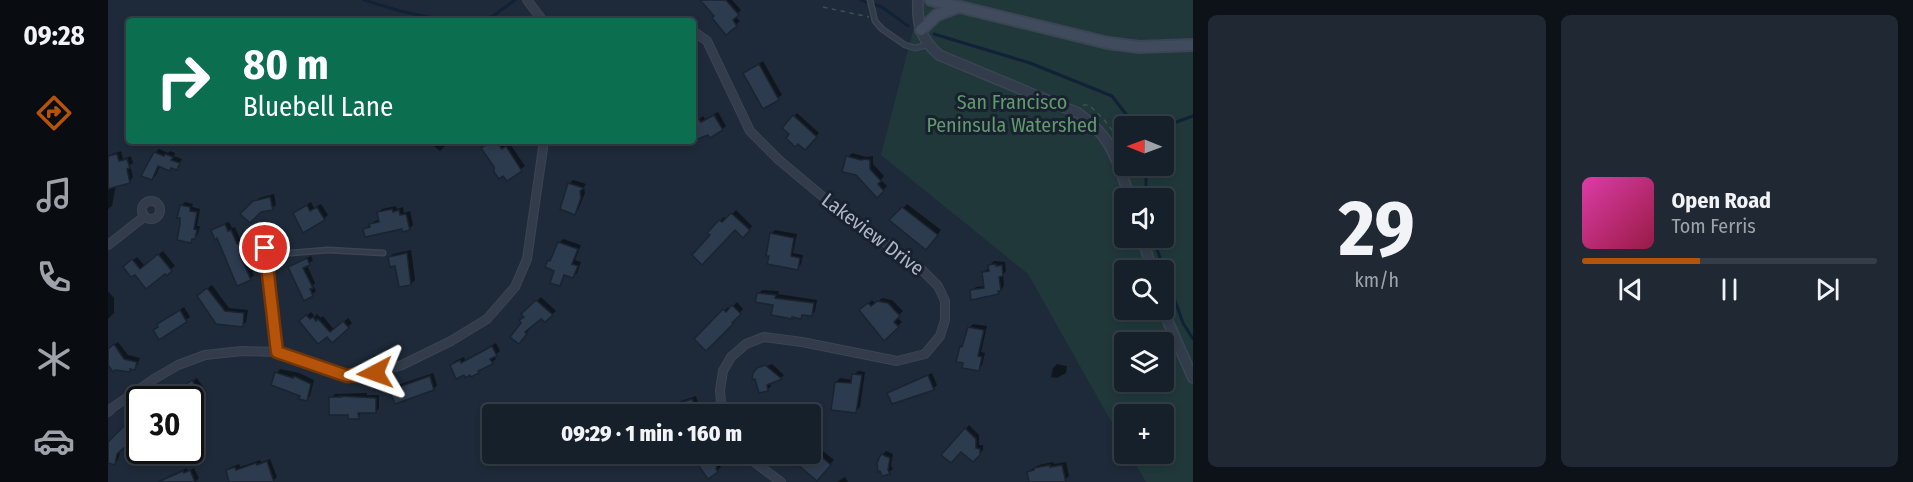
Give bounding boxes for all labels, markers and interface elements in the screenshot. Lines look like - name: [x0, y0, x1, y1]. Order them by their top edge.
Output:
- text: 09:28: [23, 20, 85, 52]
- text: 80 m: [243, 40, 329, 90]
- icon: right: [144, 42, 222, 120]
- park label: San Francisco Peninsula Watershed: [926, 90, 1098, 137]
- text: Bluebell Lane: [243, 91, 393, 123]
- icon: directions: [33, 92, 75, 134]
- north arrow: [1114, 116, 1174, 176]
- map controls: [1114, 116, 1174, 464]
- icon: music: [33, 174, 75, 216]
- text: 29: [1339, 182, 1415, 276]
- text: Open Road: [1672, 187, 1771, 214]
- street label: Lakeview Drive: [817, 188, 929, 280]
- button: sound: [1114, 188, 1174, 248]
- text: Tom Ferris: [1672, 214, 1756, 238]
- pin: [239, 222, 290, 273]
- icon: arrive: [248, 231, 281, 264]
- icon: phone: [33, 256, 75, 298]
- button: search: [1114, 260, 1174, 320]
- text: km/h: [1354, 268, 1399, 292]
- icon: previous: [1614, 273, 1647, 306]
- icon: pause: [1713, 273, 1746, 306]
- icon: next: [1811, 273, 1844, 306]
- button: layers: [1114, 332, 1174, 392]
- icon: climate: [33, 338, 75, 380]
- position arrow: [343, 341, 407, 405]
- speed limit sign: 30: [126, 386, 204, 464]
- button: +: [1114, 404, 1174, 464]
- icon: car: [33, 420, 75, 462]
- text: 09:29 · 1 min · 160 m: [561, 420, 742, 447]

